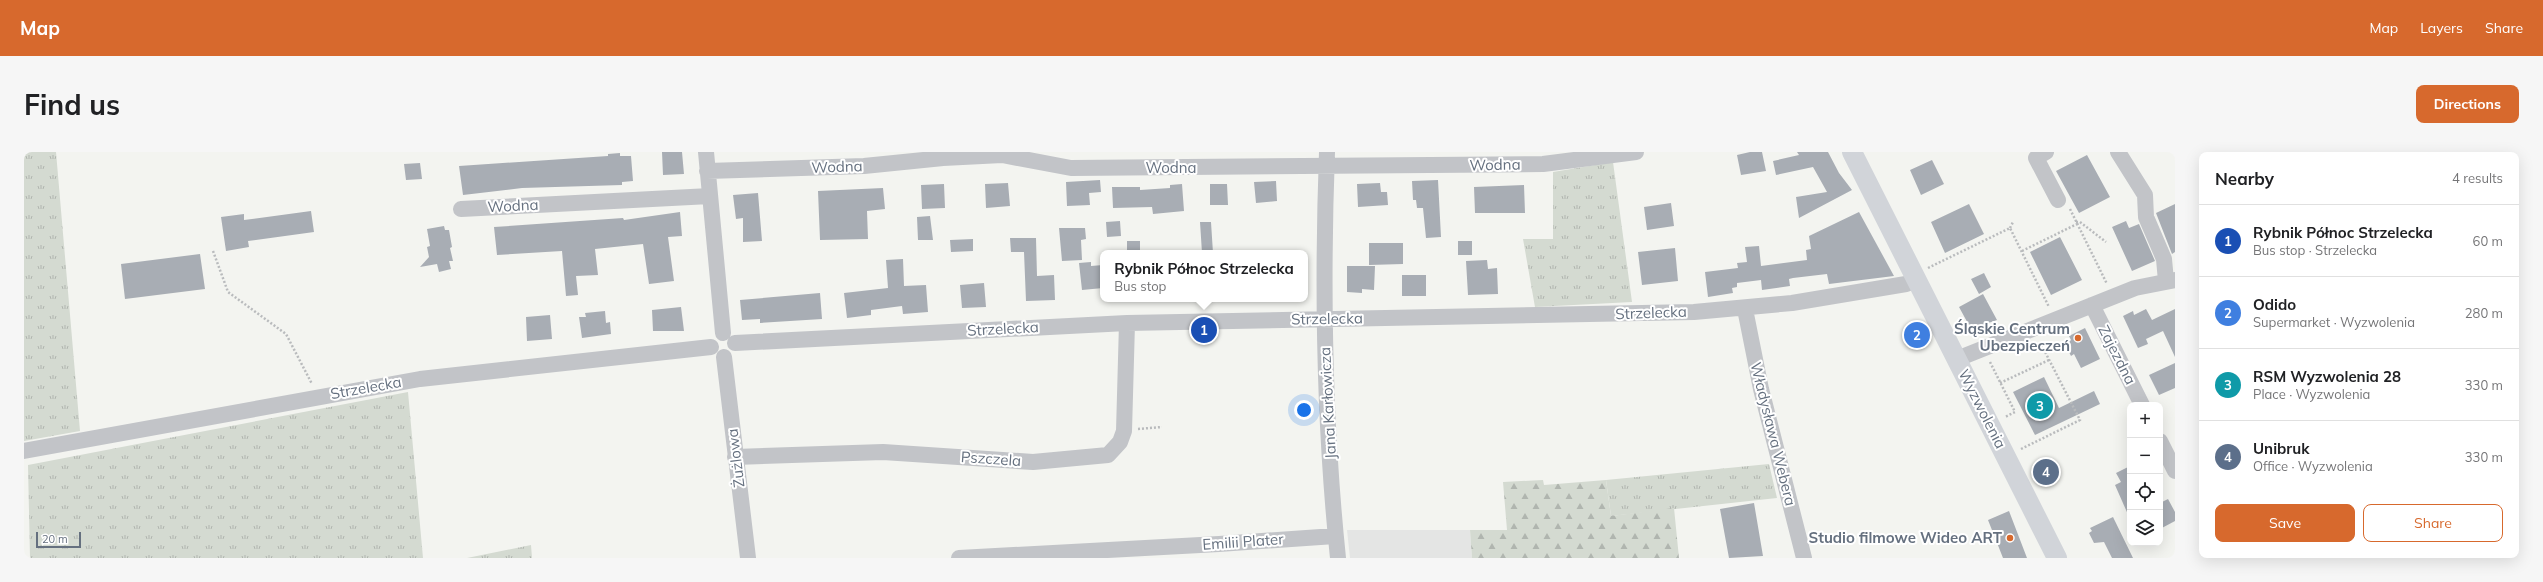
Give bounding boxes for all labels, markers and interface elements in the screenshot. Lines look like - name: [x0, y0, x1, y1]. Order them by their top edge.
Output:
- text: Map: [20, 16, 60, 40]
- text: Map: [2369, 19, 2398, 37]
- text: Layers: [2420, 19, 2463, 37]
- text: Share: [2485, 19, 2523, 37]
- button: Directions: [2416, 85, 2519, 123]
- text: Find us: [24, 87, 120, 122]
- street label: Wodna: [1469, 155, 1521, 174]
- street label: Wodna: [811, 156, 863, 177]
- street label: Wodna: [1145, 158, 1197, 177]
- text: Nearby: [2215, 168, 2274, 189]
- text: 4 results: [2452, 170, 2503, 186]
- street label: Wodna: [487, 195, 539, 216]
- text: Rybnik Północ Strzelecka: [2253, 223, 2433, 242]
- text: 1: [2224, 233, 2232, 249]
- text: 60 m: [2473, 233, 2503, 249]
- text: Bus stop · Strzelecka: [2253, 242, 2377, 258]
- popup: [1100, 250, 1308, 302]
- text: Rybnik Północ Strzelecka: [1114, 259, 1294, 278]
- text: Bus stop: [1114, 278, 1166, 294]
- text: Odido: [2253, 295, 2296, 314]
- street label: Strzelecka: [1615, 302, 1687, 323]
- text: 2: [2224, 305, 2232, 321]
- text: 280 m: [2465, 305, 2503, 321]
- street label: Strzelecka: [1291, 308, 1363, 329]
- text: Supermarket · Wyzwolenia: [2253, 314, 2415, 330]
- pin: 1: [1191, 315, 1217, 345]
- street label: Strzelecka: [967, 317, 1039, 340]
- place label: Śląskie Centrum Ubezpieczeń: [1954, 319, 2070, 355]
- pin: 2: [1904, 320, 1930, 350]
- street label: Zajezdna: [2094, 322, 2140, 388]
- marker: Śląskie Centrum Ubezpieczeń: [2073, 333, 2083, 343]
- street label: Jana Karłowicza: [1315, 346, 1340, 460]
- street label: Władysława Webera: [1746, 360, 1801, 508]
- street label: Wyzwolenia: [1954, 366, 2011, 452]
- text: RSM Wyzwolenia 28: [2253, 367, 2401, 386]
- street label: Strzelecka: [329, 372, 403, 403]
- text: 3: [2224, 377, 2232, 393]
- text: 330 m: [2465, 377, 2503, 393]
- text: Place · Wyzwolenia: [2253, 386, 2370, 402]
- pin: 3: [2027, 391, 2053, 421]
- your location: [1294, 400, 1314, 420]
- map controls: [2127, 402, 2163, 546]
- button: +: [2127, 402, 2163, 438]
- street label: Żużlowa: [722, 428, 749, 489]
- button: −: [2127, 438, 2163, 474]
- text: Unibruk: [2253, 439, 2309, 458]
- street label: Pszczela: [960, 447, 1022, 470]
- text: 4: [2224, 449, 2232, 465]
- text: 330 m: [2465, 449, 2503, 465]
- pin: 4: [2033, 457, 2059, 487]
- text: Office · Wyzwolenia: [2253, 458, 2373, 474]
- button: locate: [2127, 474, 2163, 510]
- button: Save: [2215, 504, 2355, 542]
- button: Share: [2363, 504, 2503, 542]
- button: layers: [2127, 510, 2163, 546]
- place label: Studio filmowe Wideo ART: [1809, 528, 2003, 547]
- street label: Emilii Plater: [1202, 529, 1285, 554]
- scale bar: [36, 530, 81, 549]
- text: 20 m: [42, 532, 68, 546]
- marker: Studio filmowe Wideo ART: [2005, 533, 2015, 543]

